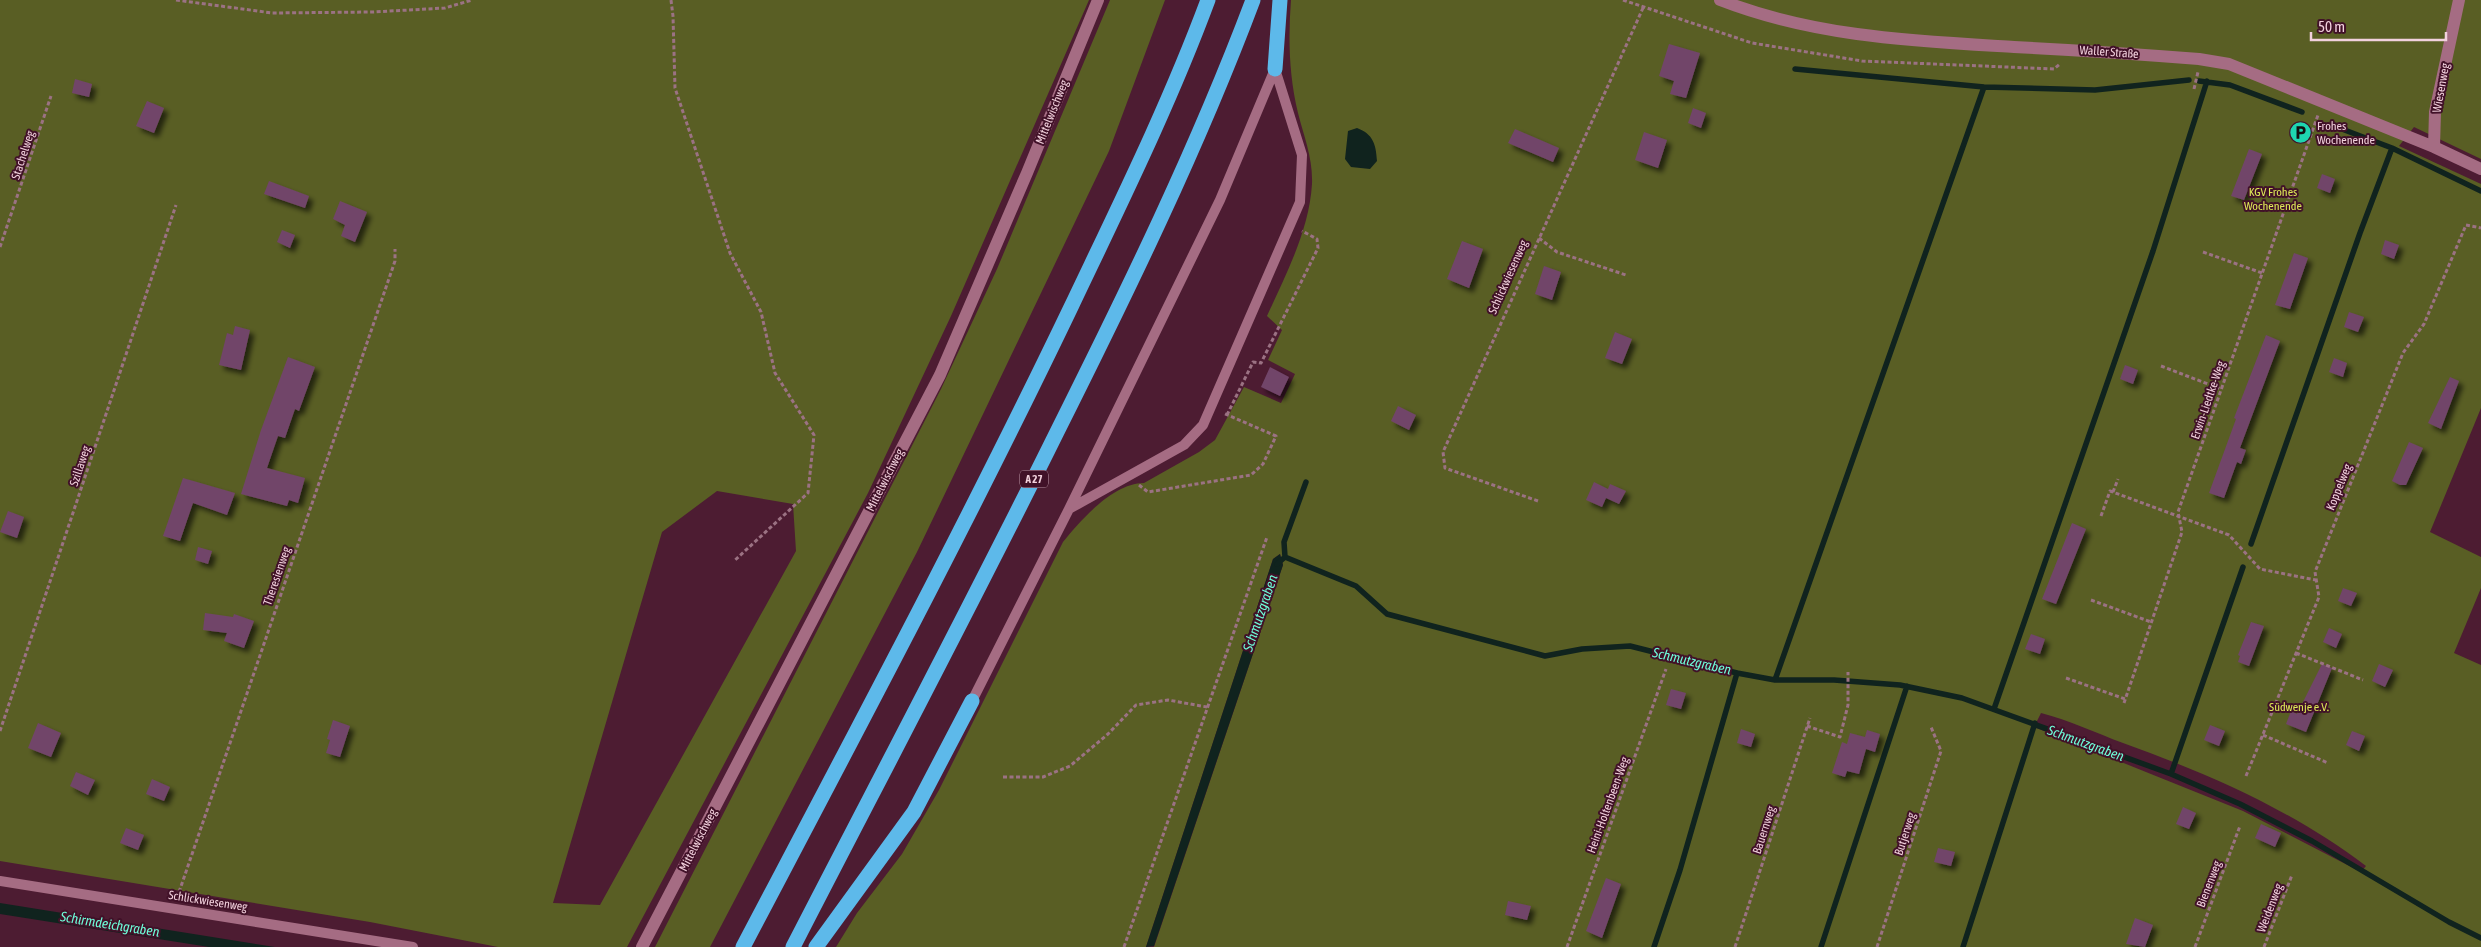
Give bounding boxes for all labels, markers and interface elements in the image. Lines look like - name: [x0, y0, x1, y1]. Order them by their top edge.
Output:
- scale bar: [2311, 10, 2446, 42]
- text: 50 m: [2318, 18, 2345, 35]
- street label: Waller Straße: [2079, 43, 2139, 61]
- street label: Wiesenweg: [2430, 61, 2452, 114]
- street label: Mittelwischweg: [1033, 77, 1072, 146]
- place label: Frohes Wochenende: [2317, 119, 2375, 147]
- parking icon: Frohes Wochenende: [2289, 121, 2313, 145]
- street label: Stachelweg: [9, 128, 38, 181]
- park label: KGV Frohes Wochenende: [2244, 185, 2302, 213]
- street label: Schlickwiesenweg: [1485, 237, 1531, 316]
- street label: Erwin-Liedtke-Weg: [2188, 358, 2228, 441]
- street label: Szillaweg: [67, 443, 93, 488]
- street label: Mittelwischweg: [863, 446, 907, 514]
- street label: Koppelweg: [2323, 461, 2355, 512]
- road number: A 27: [1020, 470, 1048, 488]
- street label: Theresienweg: [260, 544, 294, 607]
- water label: Schmutzgraben: [1239, 572, 1281, 654]
- water label: Schmutzgraben: [1650, 644, 1733, 678]
- park label: Südwenje e.V.: [2269, 700, 2329, 714]
- water label: Schmutzgraben: [2045, 721, 2127, 764]
- street label: Heini-Holtenbeen-Weg: [1584, 754, 1632, 855]
- street label: Bauernweg: [1750, 803, 1779, 856]
- street label: Mittelwischweg: [676, 806, 720, 874]
- street label: Butjerweg: [1891, 810, 1919, 857]
- street label: Bienenweg: [2194, 858, 2225, 909]
- street label: Weidenweg: [2254, 881, 2286, 934]
- street label: Schlickwiesenweg: [168, 888, 249, 914]
- water label: Schirmdeichgraben: [58, 908, 161, 940]

